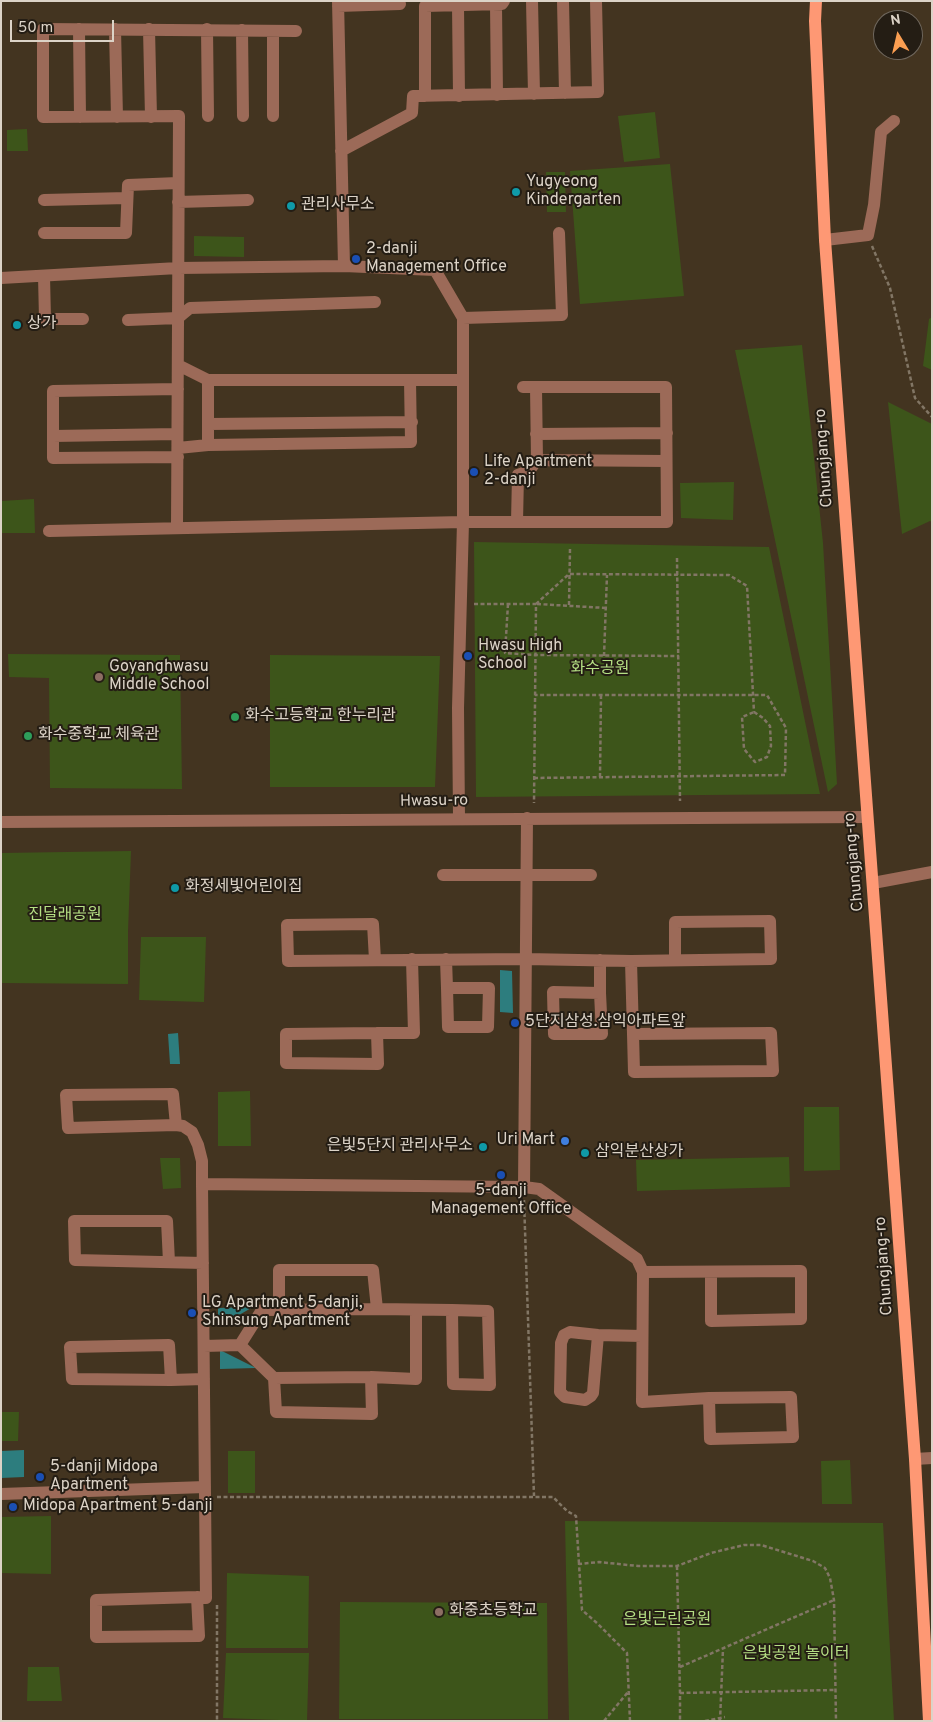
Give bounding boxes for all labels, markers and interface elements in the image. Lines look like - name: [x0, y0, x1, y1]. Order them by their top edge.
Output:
- scale bar: [12, 10, 116, 42]
- north arrow: [873, 10, 923, 60]
- text: N: [889, 11, 902, 30]
- text: 50 m: [18, 19, 53, 38]
- place label: Yugyeong Kindergarten: [526, 173, 621, 211]
- marker: Yugyeong Kindergarten: [510, 186, 522, 198]
- place label: 관리사무소: [301, 196, 375, 216]
- marker: 관리사무소: [285, 200, 297, 212]
- place label: 2-danji Management Office: [366, 240, 507, 278]
- marker: 2-danji Management Office: [350, 253, 362, 265]
- place label: 상가: [27, 315, 56, 335]
- marker: 상가: [11, 319, 23, 331]
- street label: Chungjang-ro: [812, 408, 838, 508]
- place label: Life Apartment 2-danji: [484, 453, 592, 491]
- marker: Life Apartment 2-danji: [468, 466, 480, 478]
- place label: Hwasu High School: [478, 637, 562, 675]
- marker: Hwasu High School: [462, 650, 474, 662]
- place label: Goyanghwasu Middle School: [109, 658, 209, 696]
- park label: 화수공원: [571, 660, 629, 680]
- marker: Goyanghwasu Middle School: [93, 671, 105, 683]
- place label: 화수고등학교 한누리관: [245, 707, 396, 727]
- marker: 화수고등학교 한누리관: [229, 711, 241, 723]
- place label: 화수중학교 체육관: [38, 726, 160, 746]
- marker: 화수중학교 체육관: [22, 730, 34, 742]
- street label: Hwasu-ro: [400, 792, 468, 812]
- street label: Chungjang-ro: [841, 812, 869, 912]
- place label: 화정세빛어린이집: [185, 878, 303, 898]
- marker: 화정세빛어린이집: [169, 882, 181, 894]
- park label: 진달래공원: [28, 906, 102, 926]
- place label: 5단지삼성.삼익아파트앞: [525, 1013, 686, 1033]
- marker: 5단지삼성.삼익아파트앞: [509, 1017, 521, 1029]
- place label: Uri Mart: [496, 1131, 555, 1151]
- marker: Uri Mart: [559, 1135, 571, 1147]
- place label: 은빛5단지 관리사무소: [327, 1137, 473, 1157]
- marker: 은빛5단지 관리사무소: [477, 1141, 489, 1153]
- place label: 삼익분산상가: [595, 1143, 683, 1163]
- marker: 삼익분산상가: [579, 1147, 591, 1159]
- marker: 5-danji Management Office: [495, 1169, 507, 1181]
- place label: 5-danji Management Office: [431, 1182, 571, 1220]
- street label: Chungjang-ro: [872, 1216, 898, 1316]
- place label: LG Apartment 5-danji, Shinsung Apartment: [202, 1294, 362, 1332]
- marker: LG Apartment 5-danji, Shinsung Apartment: [186, 1307, 198, 1319]
- place label: 5-danji Midopa Apartment: [50, 1458, 158, 1496]
- marker: 5-danji Midopa Apartment: [34, 1471, 46, 1483]
- place label: Midopa Apartment 5-danji: [23, 1497, 213, 1517]
- marker: Midopa Apartment 5-danji: [7, 1501, 19, 1513]
- place label: 화중초등학교: [449, 1602, 537, 1622]
- marker: 화중초등학교: [433, 1606, 445, 1618]
- park label: 은빛근린공원: [623, 1611, 711, 1631]
- park label: 은빛공원 놀이터: [743, 1645, 849, 1665]

